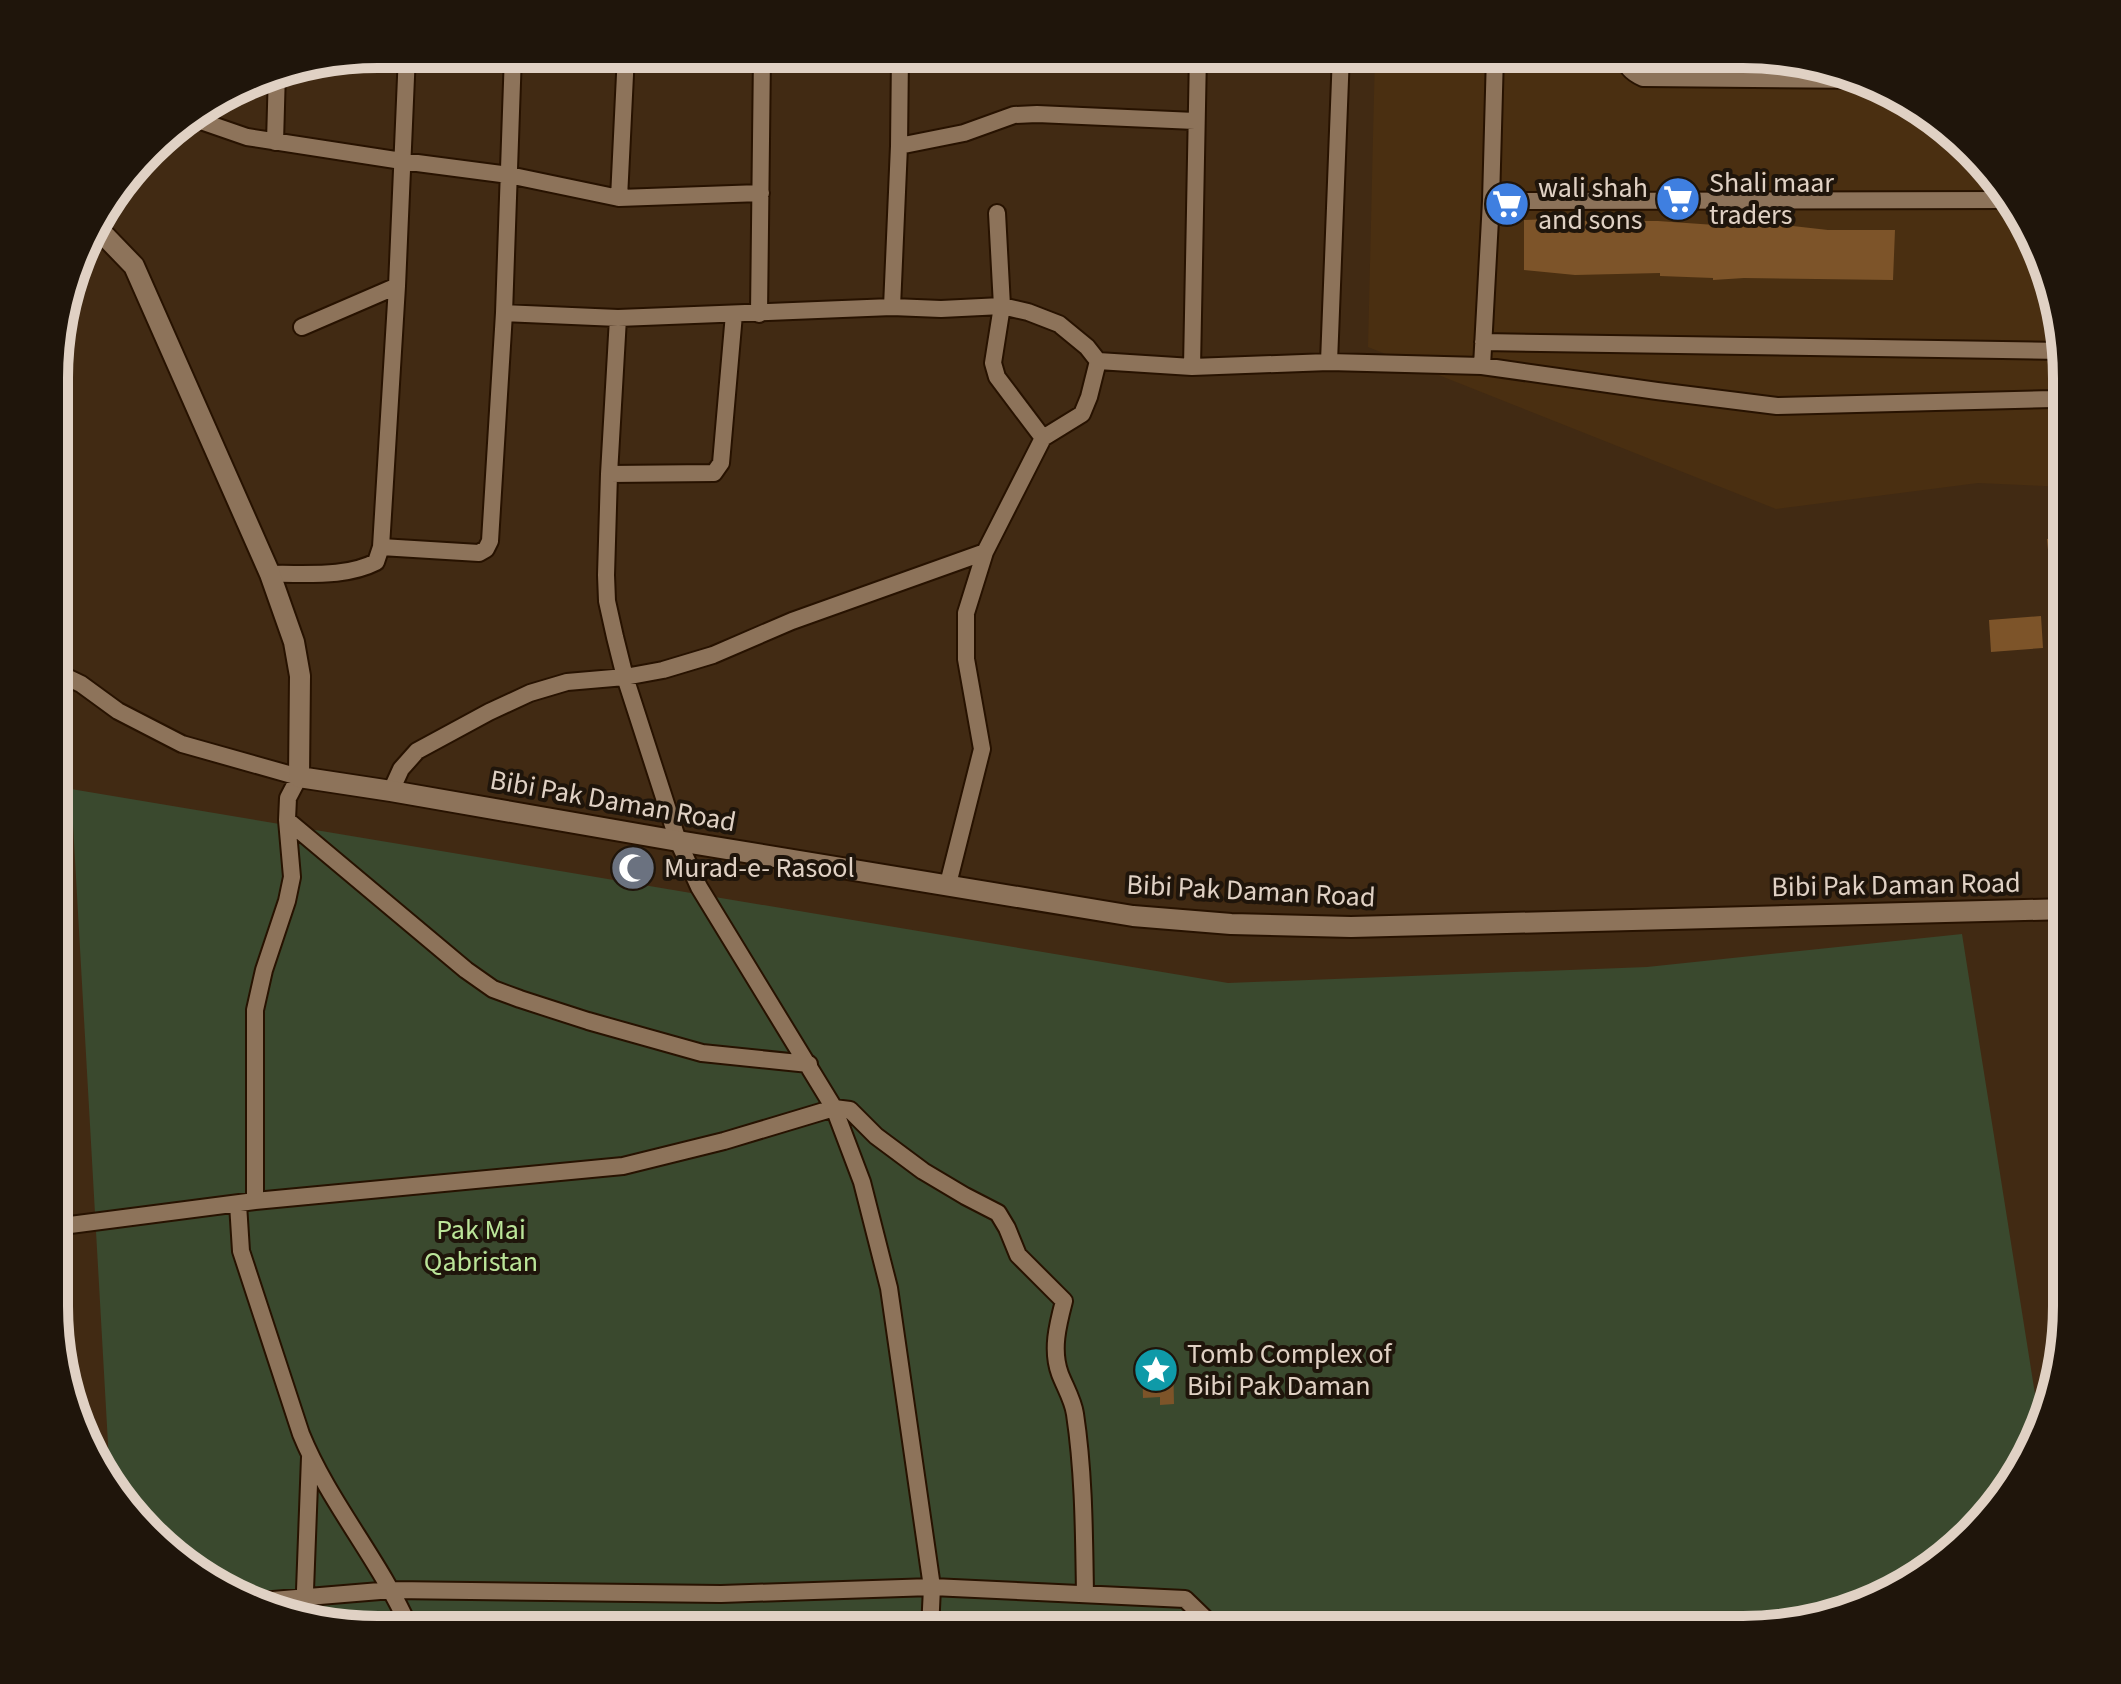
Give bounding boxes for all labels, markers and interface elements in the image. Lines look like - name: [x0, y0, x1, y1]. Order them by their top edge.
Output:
- place label: Shali maar traders: [1709, 163, 1834, 235]
- place label: wali shah and sons: [1538, 168, 1648, 240]
- supermarket icon: Shali maar traders: [1654, 175, 1702, 223]
- supermarket icon: wali shah and sons: [1483, 180, 1531, 228]
- street label: Bibi Pak Daman Road: [487, 760, 739, 842]
- mosque icon: Murad-e- Rasool: [609, 844, 657, 892]
- place label: Murad-e- Rasool: [664, 848, 855, 888]
- street label: Bibi Pak Daman Road: [1771, 863, 2021, 907]
- street label: Bibi Pak Daman Road: [1126, 865, 1376, 917]
- park label: Pak Mai Qabristan: [424, 1210, 538, 1282]
- place label: Tomb Complex of Bibi Pak Daman: [1187, 1334, 1393, 1406]
- place icon: Tomb Complex of Bibi Pak Daman: [1132, 1346, 1180, 1394]

